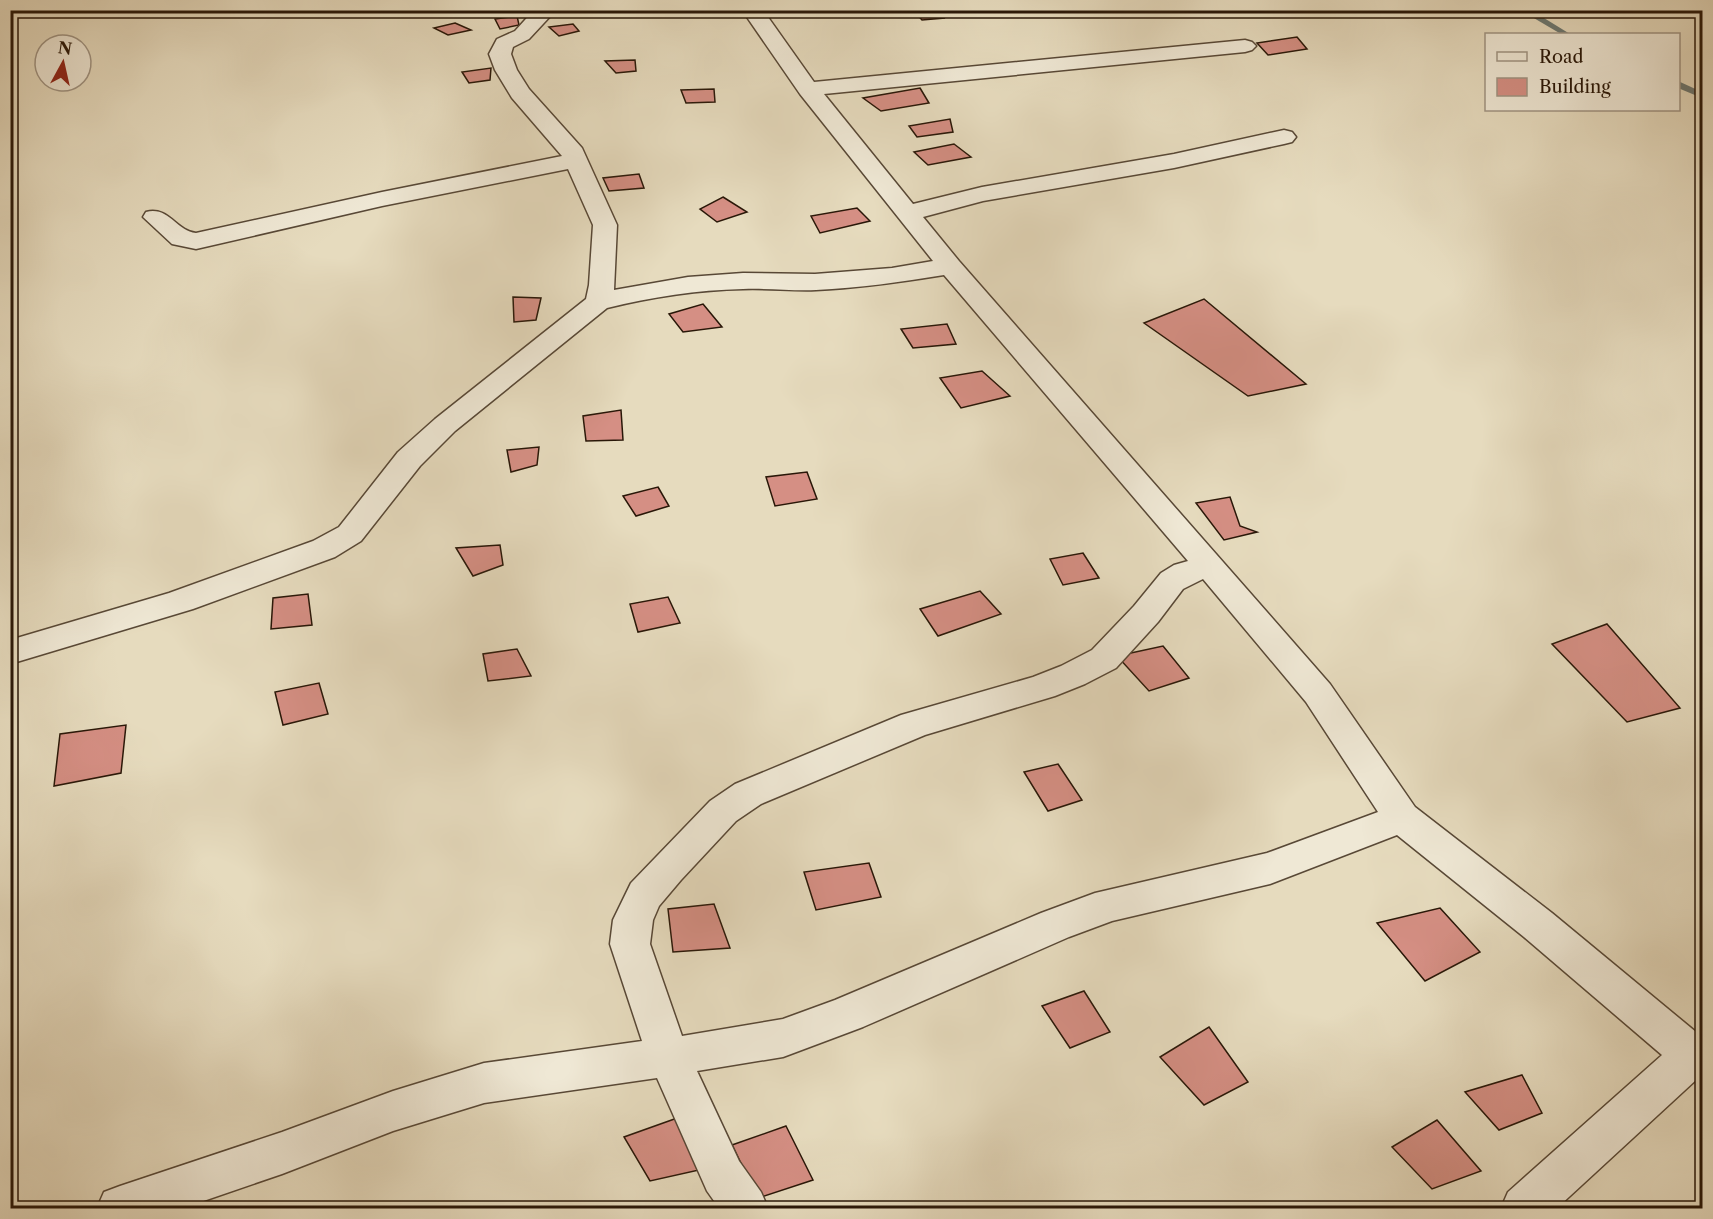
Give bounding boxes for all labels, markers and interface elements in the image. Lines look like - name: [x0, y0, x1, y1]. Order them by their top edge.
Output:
- north arrow: [33, 33, 93, 93]
- legend: [1485, 33, 1680, 111]
- text: N: [57, 37, 73, 59]
- text: Road: [1539, 46, 1584, 68]
- text: Building: [1539, 76, 1611, 98]

